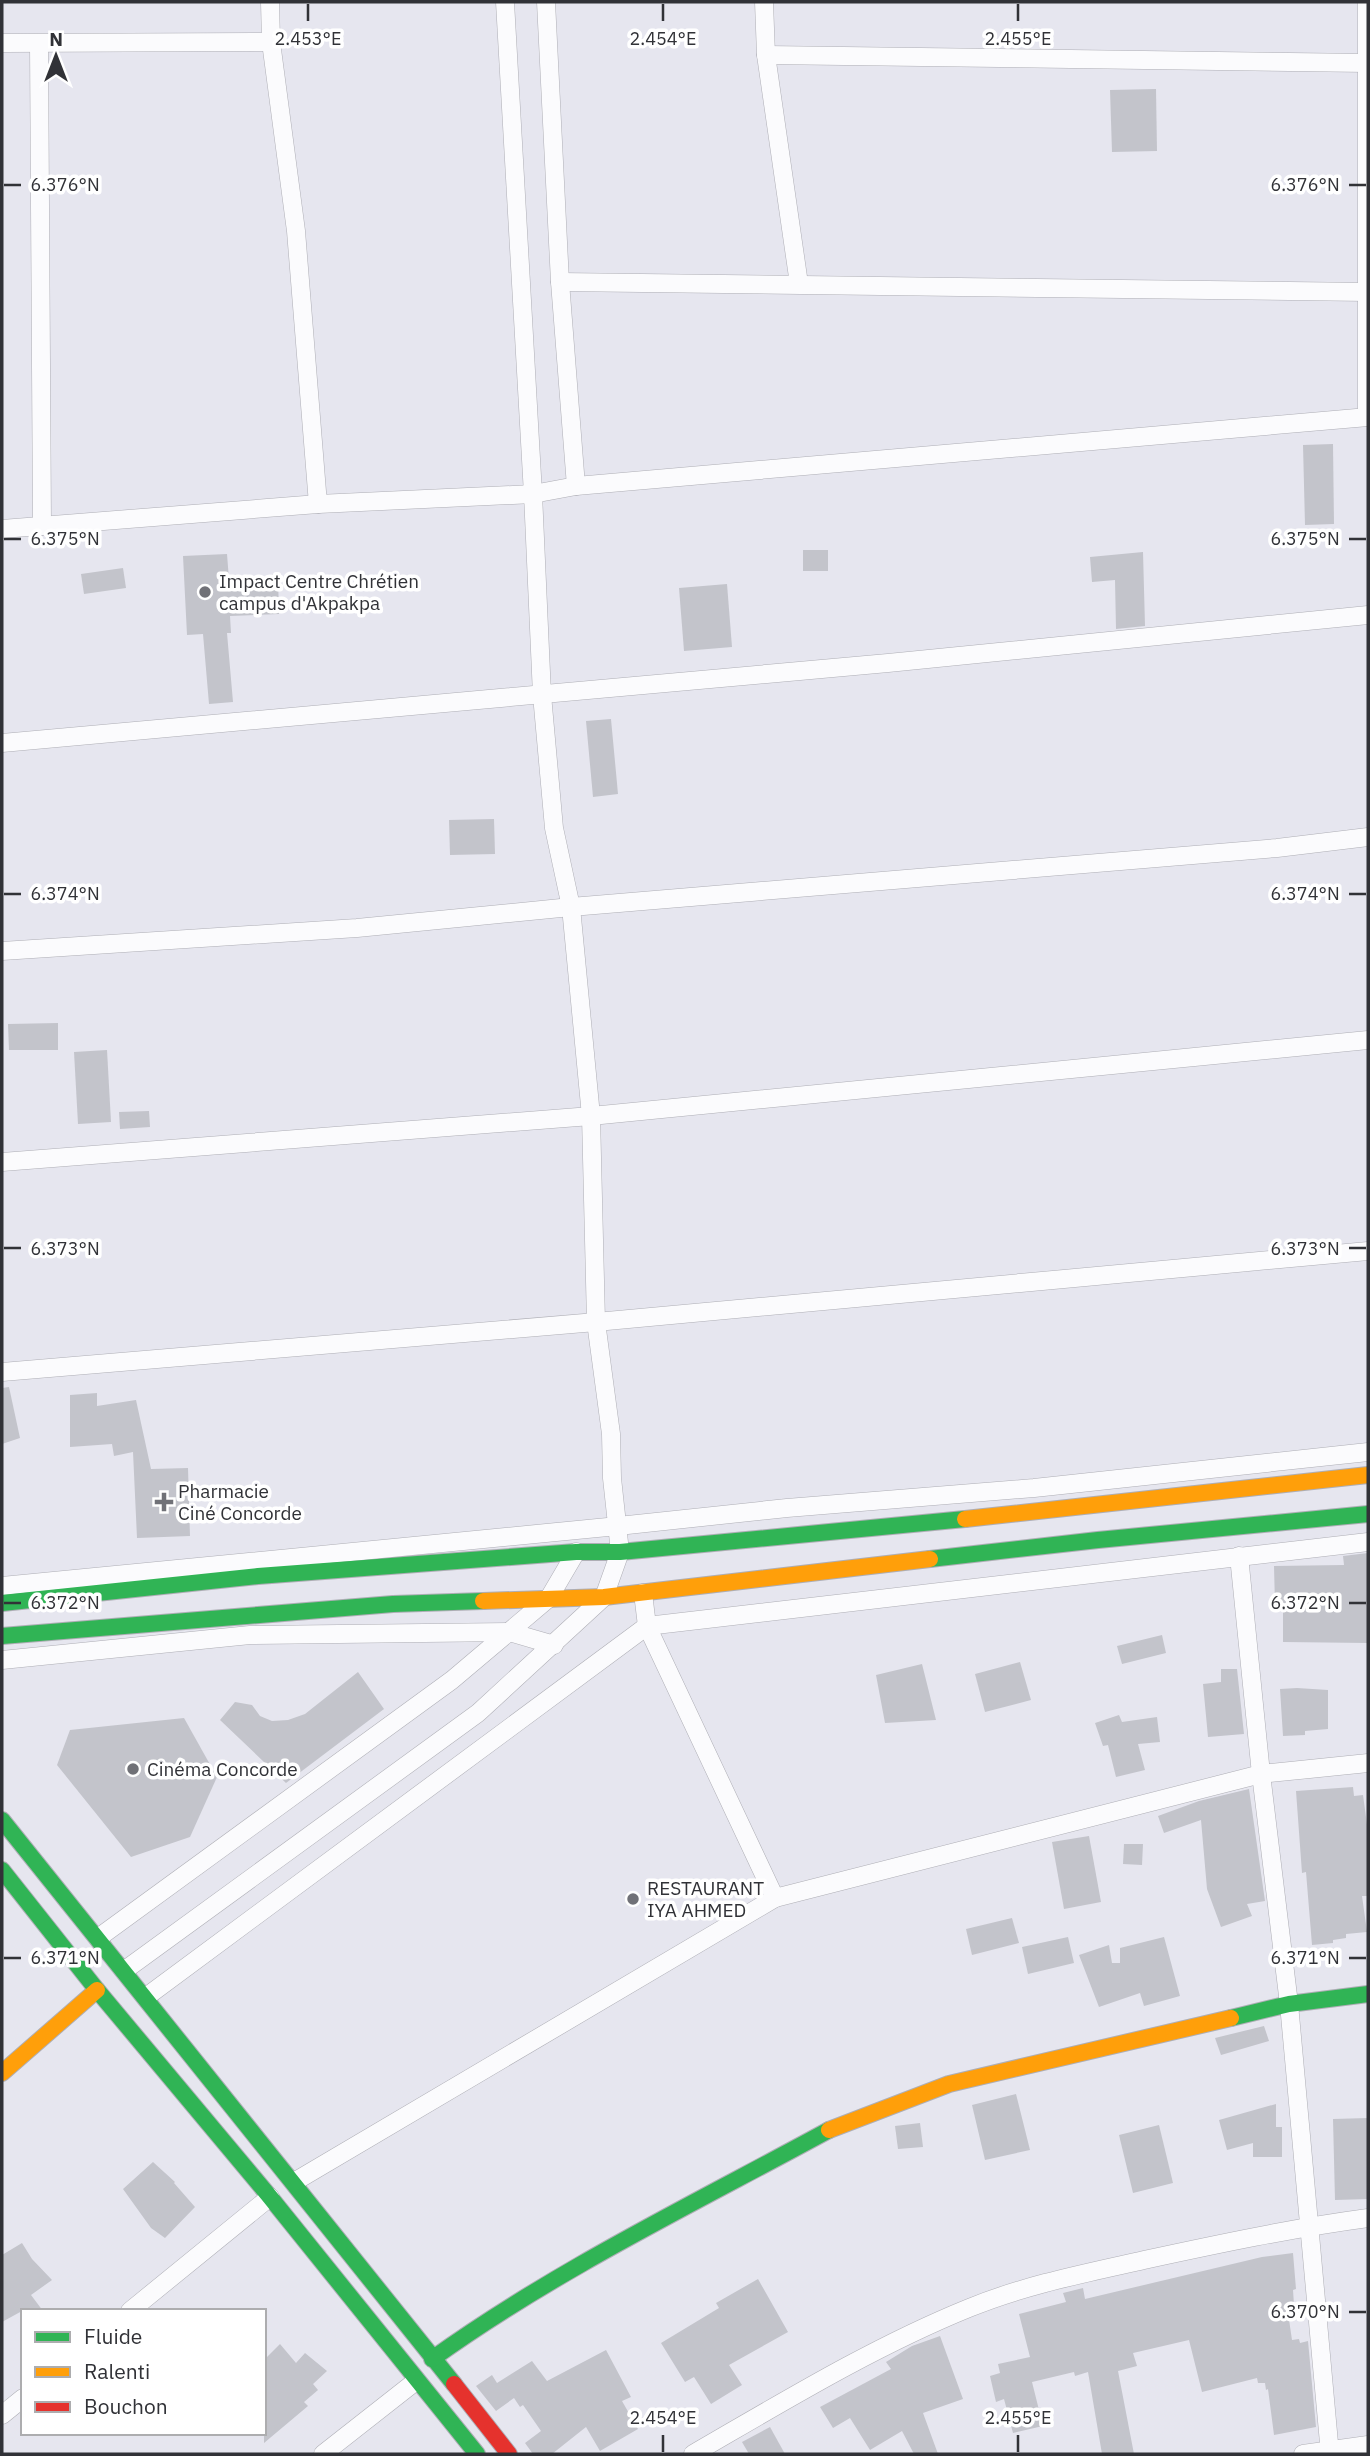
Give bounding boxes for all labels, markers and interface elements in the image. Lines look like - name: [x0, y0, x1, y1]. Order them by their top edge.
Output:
- north arrow: [21, 21, 91, 91]
- text: N: [49, 27, 63, 51]
- text: 2.453°E: [274, 27, 342, 50]
- text: 2.454°E: [629, 27, 697, 50]
- text: 2.455°E: [984, 27, 1052, 50]
- text: 6.376°N: [30, 173, 100, 196]
- text: 6.376°N: [1270, 173, 1340, 196]
- text: 6.375°N: [30, 527, 100, 550]
- text: 6.375°N: [1270, 527, 1340, 550]
- place label: Impact Centre Chrétien campus d'Akpakpa: [219, 569, 419, 615]
- marker: Impact Centre Chrétien campus d'Akpakpa: [197, 584, 213, 600]
- text: 6.374°N: [30, 882, 100, 905]
- text: 6.374°N: [1270, 882, 1340, 905]
- text: 6.373°N: [30, 1237, 100, 1260]
- text: 6.373°N: [1270, 1237, 1340, 1260]
- place label: Pharmacie Ciné Concorde: [178, 1479, 302, 1525]
- marker: Pharmacie Ciné Concorde: [156, 1494, 172, 1510]
- text: 6.372°N: [30, 1591, 100, 1614]
- text: 6.372°N: [1270, 1591, 1340, 1614]
- place label: Cinéma Concorde: [147, 1757, 298, 1781]
- marker: Cinéma Concorde: [125, 1761, 141, 1777]
- place label: RESTAURANT IYA AHMED: [647, 1876, 764, 1922]
- marker: RESTAURANT IYA AHMED: [625, 1891, 641, 1907]
- text: 6.371°N: [30, 1946, 100, 1969]
- text: 6.371°N: [1270, 1946, 1340, 1969]
- text: 6.370°N: [1270, 2300, 1340, 2323]
- legend: [21, 2309, 266, 2435]
- text: Fluide: [84, 2322, 142, 2350]
- text: Ralenti: [84, 2357, 150, 2385]
- text: Bouchon: [84, 2392, 168, 2420]
- text: 2.454°E: [629, 2406, 697, 2429]
- text: 2.455°E: [984, 2406, 1052, 2429]

